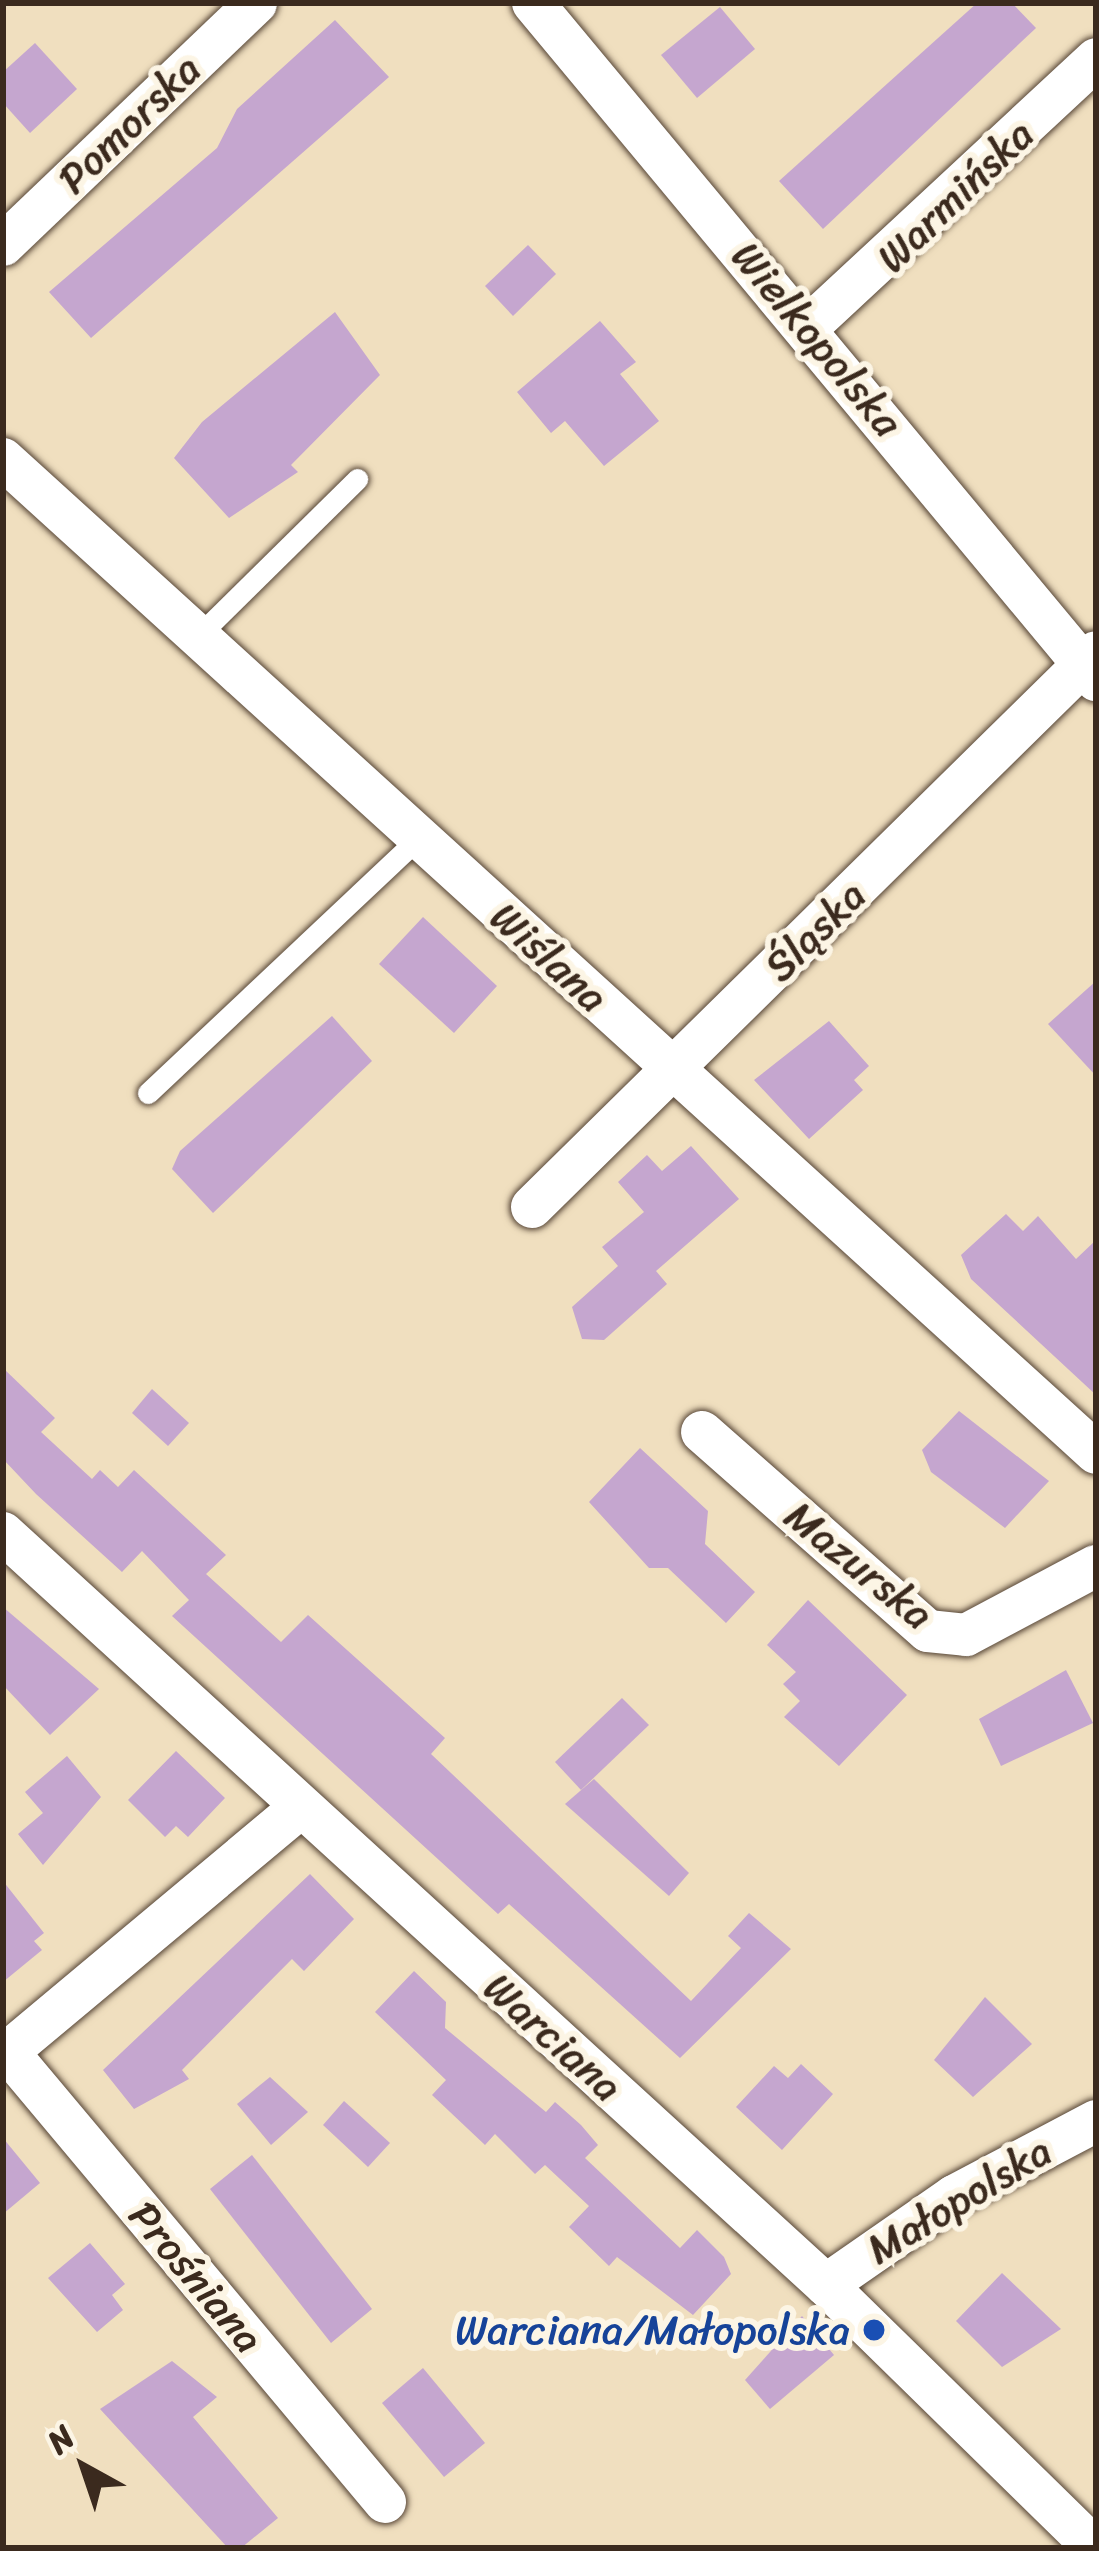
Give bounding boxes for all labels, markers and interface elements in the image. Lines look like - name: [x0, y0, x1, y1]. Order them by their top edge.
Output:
- street label: Pomorska: [47, 44, 211, 204]
- street label: Warmińska: [866, 109, 1044, 283]
- street label: Wielkopolska: [721, 231, 913, 447]
- street label: Śląska: [754, 870, 876, 992]
- street label: Wiślana: [480, 891, 618, 1023]
- street label: Mazurska: [775, 1490, 943, 1640]
- street label: Warciana: [474, 1962, 632, 2112]
- street label: Małopolska: [858, 2125, 1060, 2275]
- street label: Prośniana: [118, 2191, 274, 2363]
- place label: Warciana/Małopolska: [455, 2305, 850, 2355]
- marker: Warciana/Małopolska: [861, 2317, 887, 2343]
- north arrow: [24, 2407, 144, 2527]
- text: N: [33, 2410, 88, 2469]

